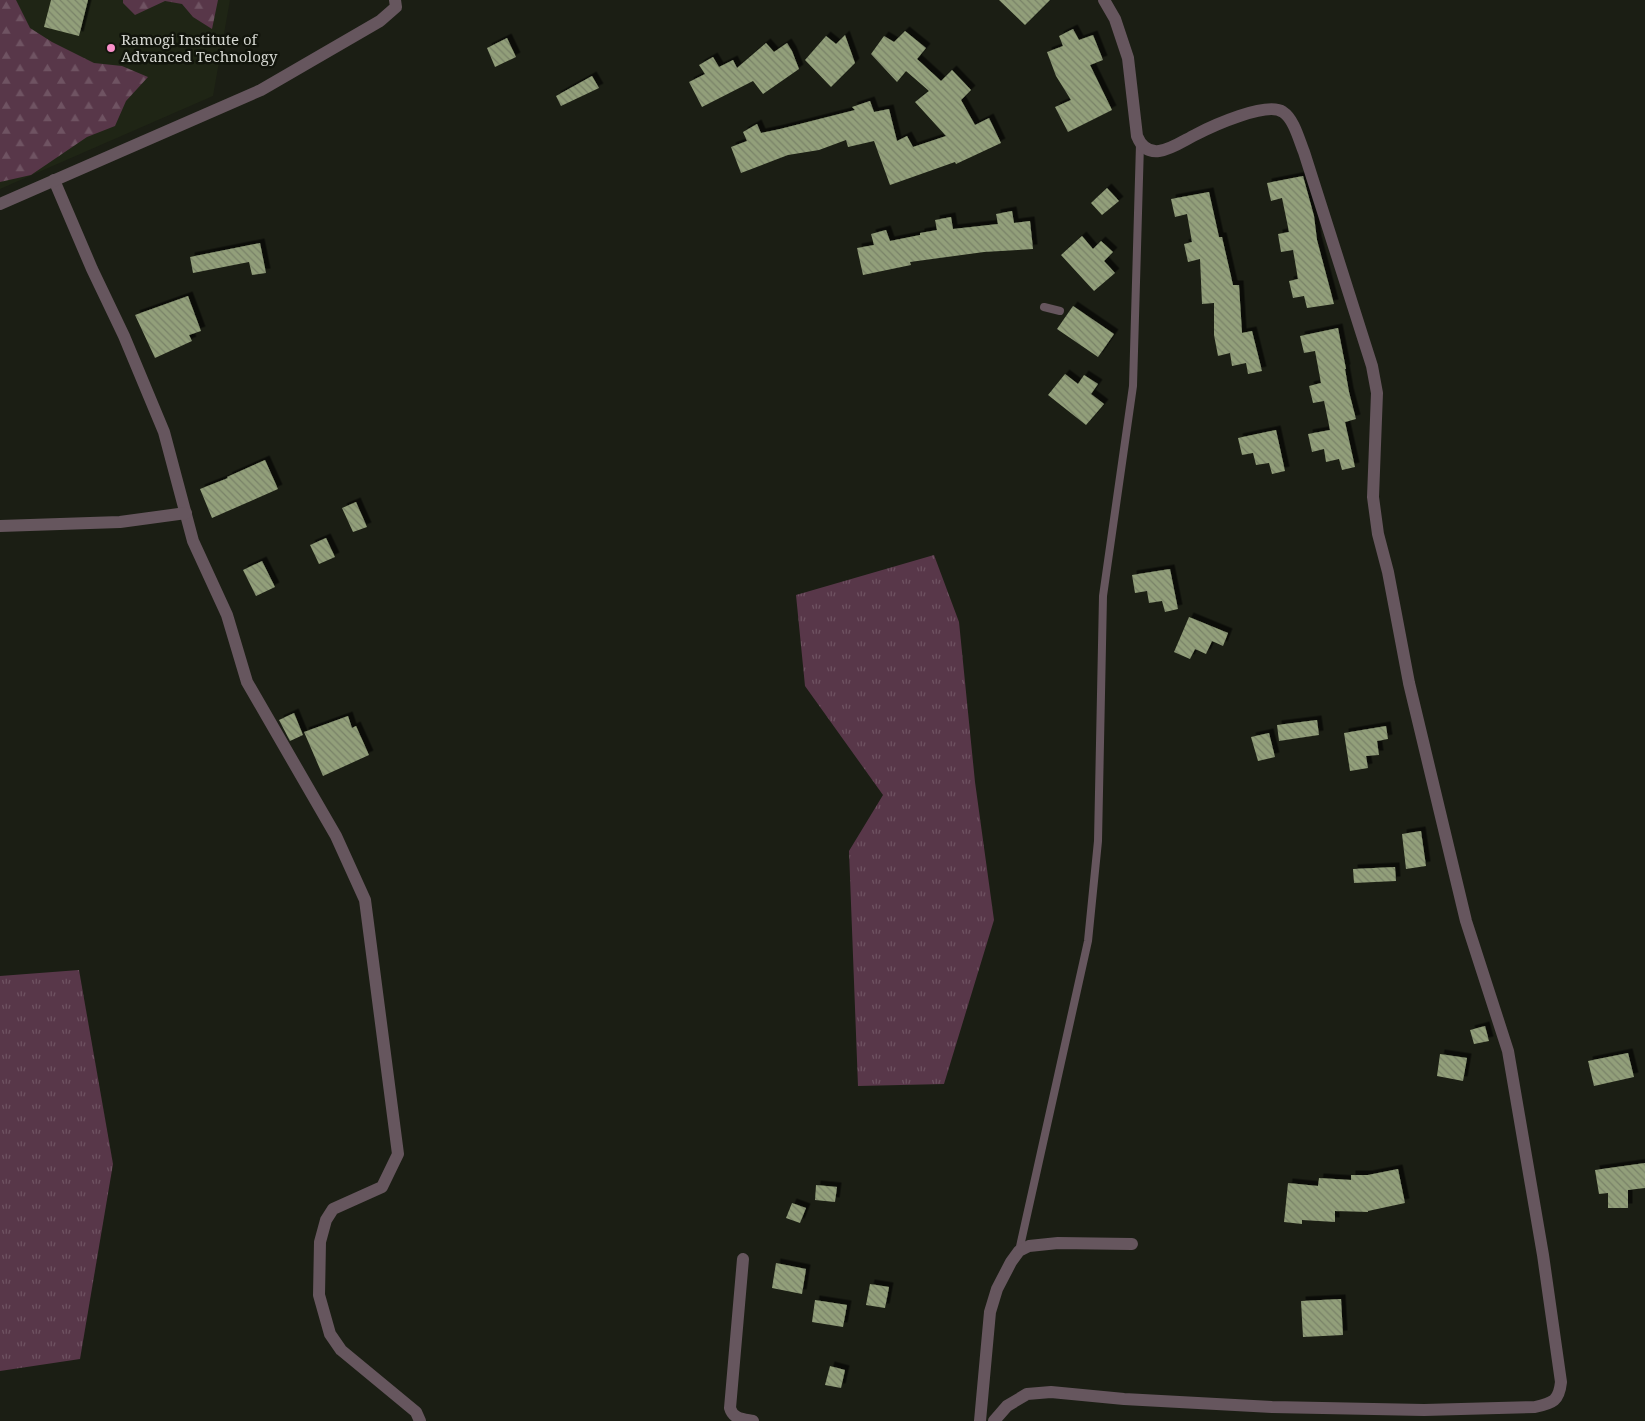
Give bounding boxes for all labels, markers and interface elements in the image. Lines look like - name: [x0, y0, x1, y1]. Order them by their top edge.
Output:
- place label: Ramogi Institute of Advanced Technology: [121, 29, 278, 66]
- marker: Ramogi Institute of Advanced Technology: [105, 42, 117, 54]

